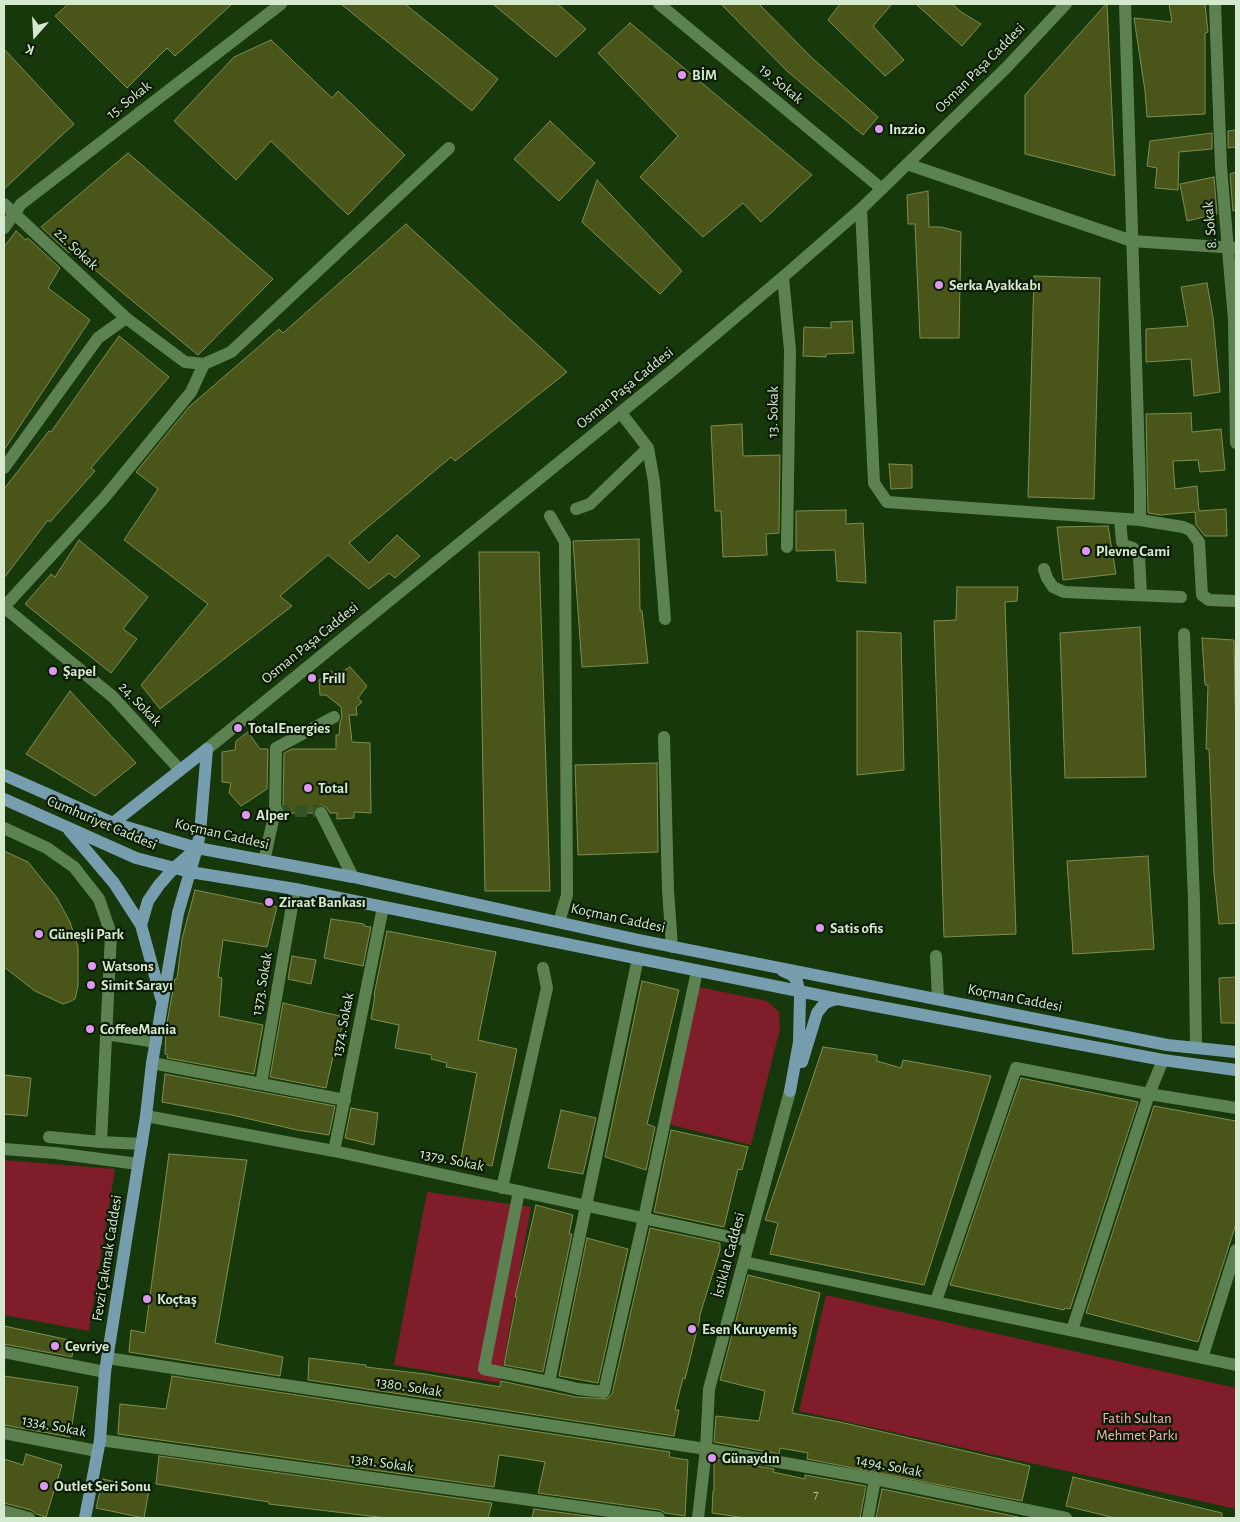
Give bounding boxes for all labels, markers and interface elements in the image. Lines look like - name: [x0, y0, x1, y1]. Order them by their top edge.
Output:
- north arrow: [10, 10, 60, 60]
- street label: Osman Paşa Caddesi: [931, 19, 1029, 117]
- text: K: [24, 41, 36, 57]
- street label: 19. Sokak: [755, 60, 807, 108]
- place label: BİM: [692, 66, 717, 84]
- marker: BİM: [676, 69, 688, 81]
- street label: 15. Sokak: [103, 77, 155, 123]
- place label: Inzzio: [889, 120, 925, 138]
- marker: Inzzio: [873, 123, 885, 135]
- street label: 8. Sokak: [1199, 201, 1221, 249]
- street label: 22. Sokak: [50, 224, 102, 274]
- place label: Serka Ayakkabı: [949, 276, 1041, 294]
- marker: Serka Ayakkabı: [933, 279, 945, 291]
- street label: Osman Paşa Caddesi: [573, 343, 677, 433]
- street label: 13. Sokak: [764, 386, 782, 438]
- place label: Plevne Cami: [1096, 542, 1170, 560]
- marker: Plevne Cami: [1080, 545, 1092, 557]
- street label: Osman Paşa Caddesi: [258, 598, 362, 688]
- place label: Şapel: [63, 662, 96, 680]
- marker: Şapel: [47, 665, 59, 677]
- place label: Frill: [322, 669, 345, 687]
- marker: Frill: [306, 672, 318, 684]
- street label: 24. Sokak: [115, 678, 165, 730]
- place label: TotalEnergies: [248, 719, 330, 737]
- marker: TotalEnergies: [232, 722, 244, 734]
- place label: Total: [318, 779, 348, 797]
- marker: Total: [302, 782, 314, 794]
- street label: Cumhuriyet Caddesi: [44, 792, 160, 854]
- place label: Alper: [256, 806, 289, 824]
- marker: Alper: [240, 809, 252, 821]
- street label: Koçman Caddesi: [173, 814, 271, 854]
- place label: Ziraat Bankası: [279, 893, 366, 911]
- marker: Ziraat Bankası: [263, 896, 275, 908]
- street label: Koçman Caddesi: [569, 899, 667, 937]
- place label: Satis ofis: [830, 919, 883, 937]
- marker: Satis ofis: [814, 922, 826, 934]
- place label: Güneşli Park: [49, 925, 124, 943]
- marker: Güneşli Park: [33, 928, 45, 940]
- street label: 1373. Sokak: [248, 951, 276, 1017]
- place label: Watsons: [102, 957, 154, 975]
- marker: Watsons: [86, 960, 98, 972]
- place label: Simit Sarayı: [101, 976, 173, 994]
- marker: Simit Sarayı: [85, 979, 97, 991]
- street label: Koçman Caddesi: [966, 980, 1064, 1016]
- street label: 1374. Sokak: [328, 991, 358, 1059]
- place label: CoffeeMania: [100, 1020, 176, 1038]
- marker: CoffeeMania: [84, 1023, 96, 1035]
- street label: 1379. Sokak: [418, 1144, 486, 1176]
- street label: Fevzi Çakmak Caddesi: [88, 1194, 126, 1322]
- street label: İstiklal Caddesi: [709, 1210, 749, 1300]
- place label: Koçtaş: [157, 1290, 197, 1308]
- marker: Koçtaş: [141, 1293, 153, 1305]
- place label: Esen Kuruyemiş: [702, 1320, 797, 1338]
- marker: Esen Kuruyemiş: [686, 1323, 698, 1335]
- place label: Cevriye: [65, 1337, 109, 1355]
- marker: Cevriye: [49, 1340, 61, 1352]
- street label: 1380. Sokak: [375, 1373, 443, 1401]
- park label: Fatih Sultan Mehmet Parkı: [1096, 1409, 1178, 1444]
- street label: 1334. Sokak: [20, 1411, 88, 1441]
- place label: Günaydın: [722, 1449, 780, 1467]
- street label: 1381. Sokak: [349, 1450, 415, 1476]
- street label: 1494. Sokak: [854, 1451, 924, 1481]
- marker: Günaydın: [706, 1452, 718, 1464]
- place label: Outlet Seri Sonu: [54, 1477, 151, 1495]
- marker: Outlet Seri Sonu: [38, 1480, 50, 1492]
- house number: 7: [813, 1487, 819, 1501]

